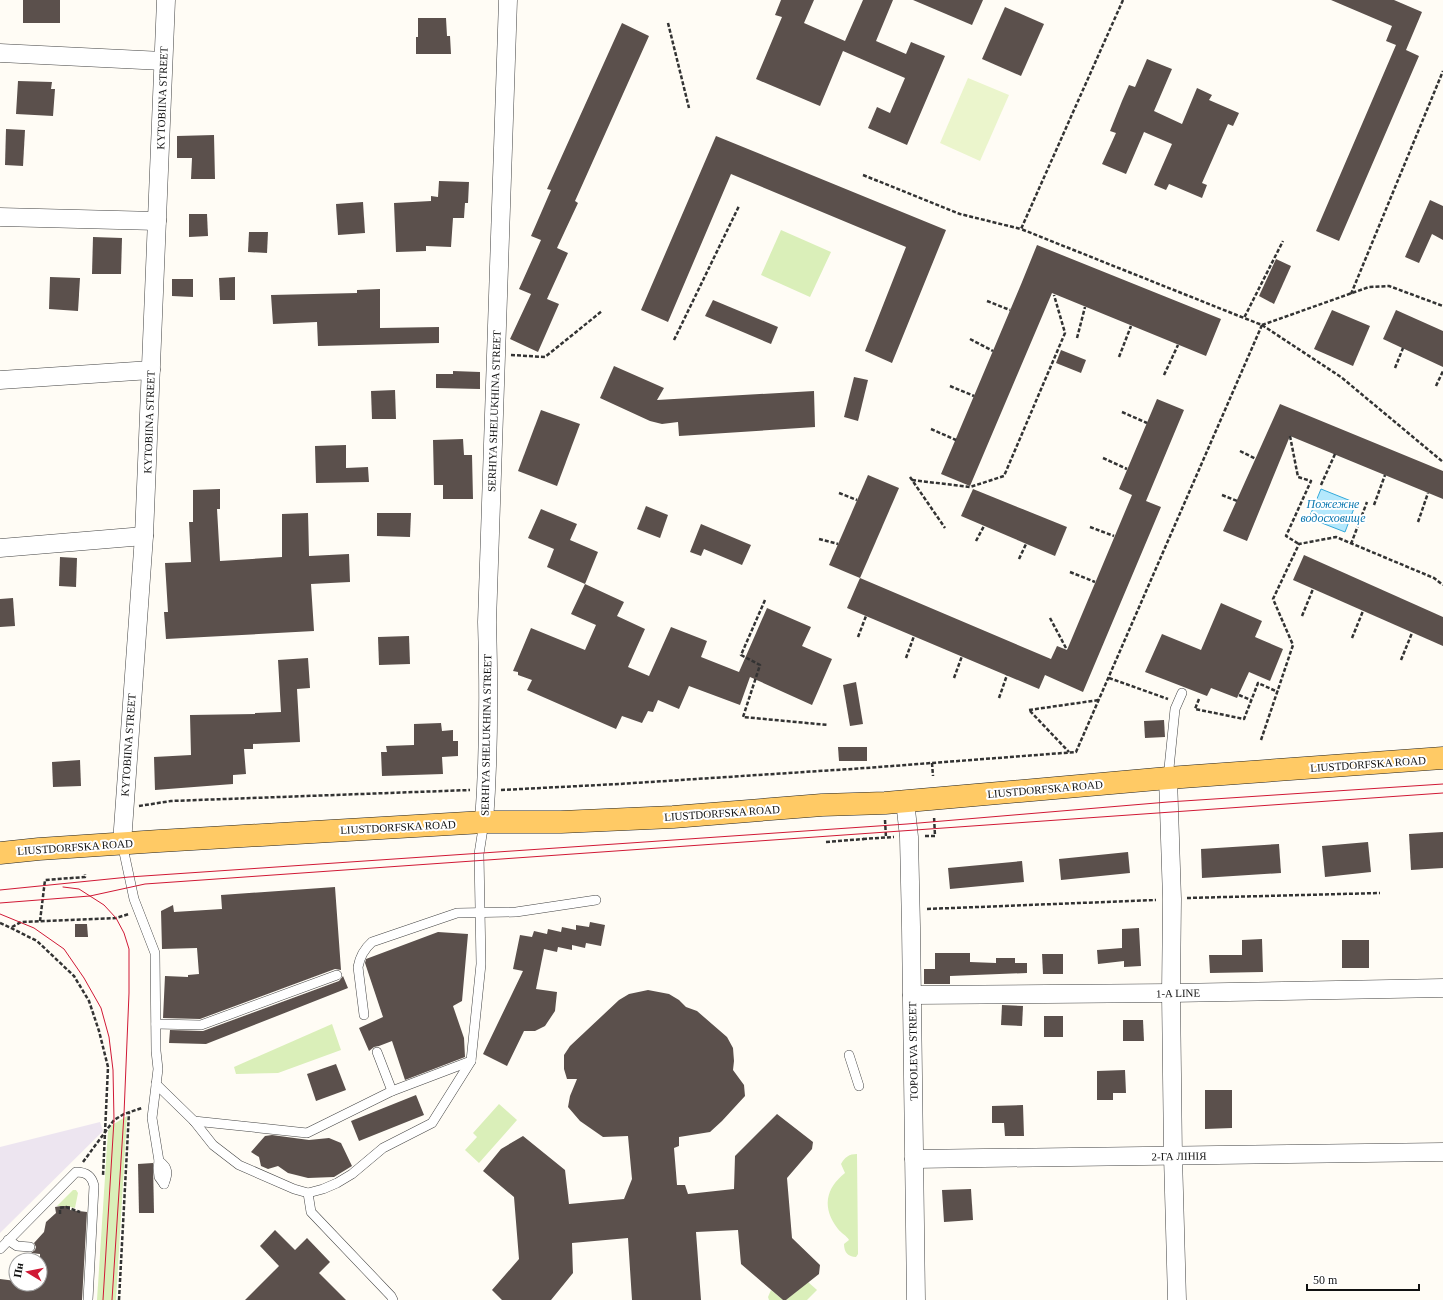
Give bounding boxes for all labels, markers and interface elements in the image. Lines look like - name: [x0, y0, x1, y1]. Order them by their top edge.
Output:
- street label: KYTOBIINA STREET: [154, 46, 170, 150]
- street label: SERHIYA SHELUKHINA STREET: [485, 330, 503, 492]
- street label: KYTOBIINA STREET: [141, 370, 157, 474]
- water label: Пожежне водосховище: [1300, 497, 1366, 525]
- street label: SERHIYA SHELUKHINA STREET: [479, 654, 493, 816]
- street label: KYTOBIINA STREET: [118, 693, 138, 797]
- street label: LIUSTDORFSKA ROAD: [1310, 754, 1426, 774]
- street label: LIUSTDORFSKA ROAD: [987, 778, 1103, 800]
- street label: LIUSTDORFSKA ROAD: [664, 803, 780, 823]
- street label: LIUSTDORFSKA ROAD: [340, 818, 456, 836]
- street label: LIUSTDORFSKA ROAD: [17, 837, 133, 857]
- street label: 1-A LINE: [1156, 987, 1201, 999]
- street label: TOPOLEVA STREET: [906, 1001, 920, 1101]
- street label: 2-ГА ЛІНІЯ: [1151, 1150, 1207, 1162]
- north arrow: [8, 1252, 48, 1292]
- text: Пн: [11, 1261, 25, 1279]
- scale bar: [1307, 1266, 1419, 1292]
- text: 50 m: [1313, 1273, 1338, 1287]

